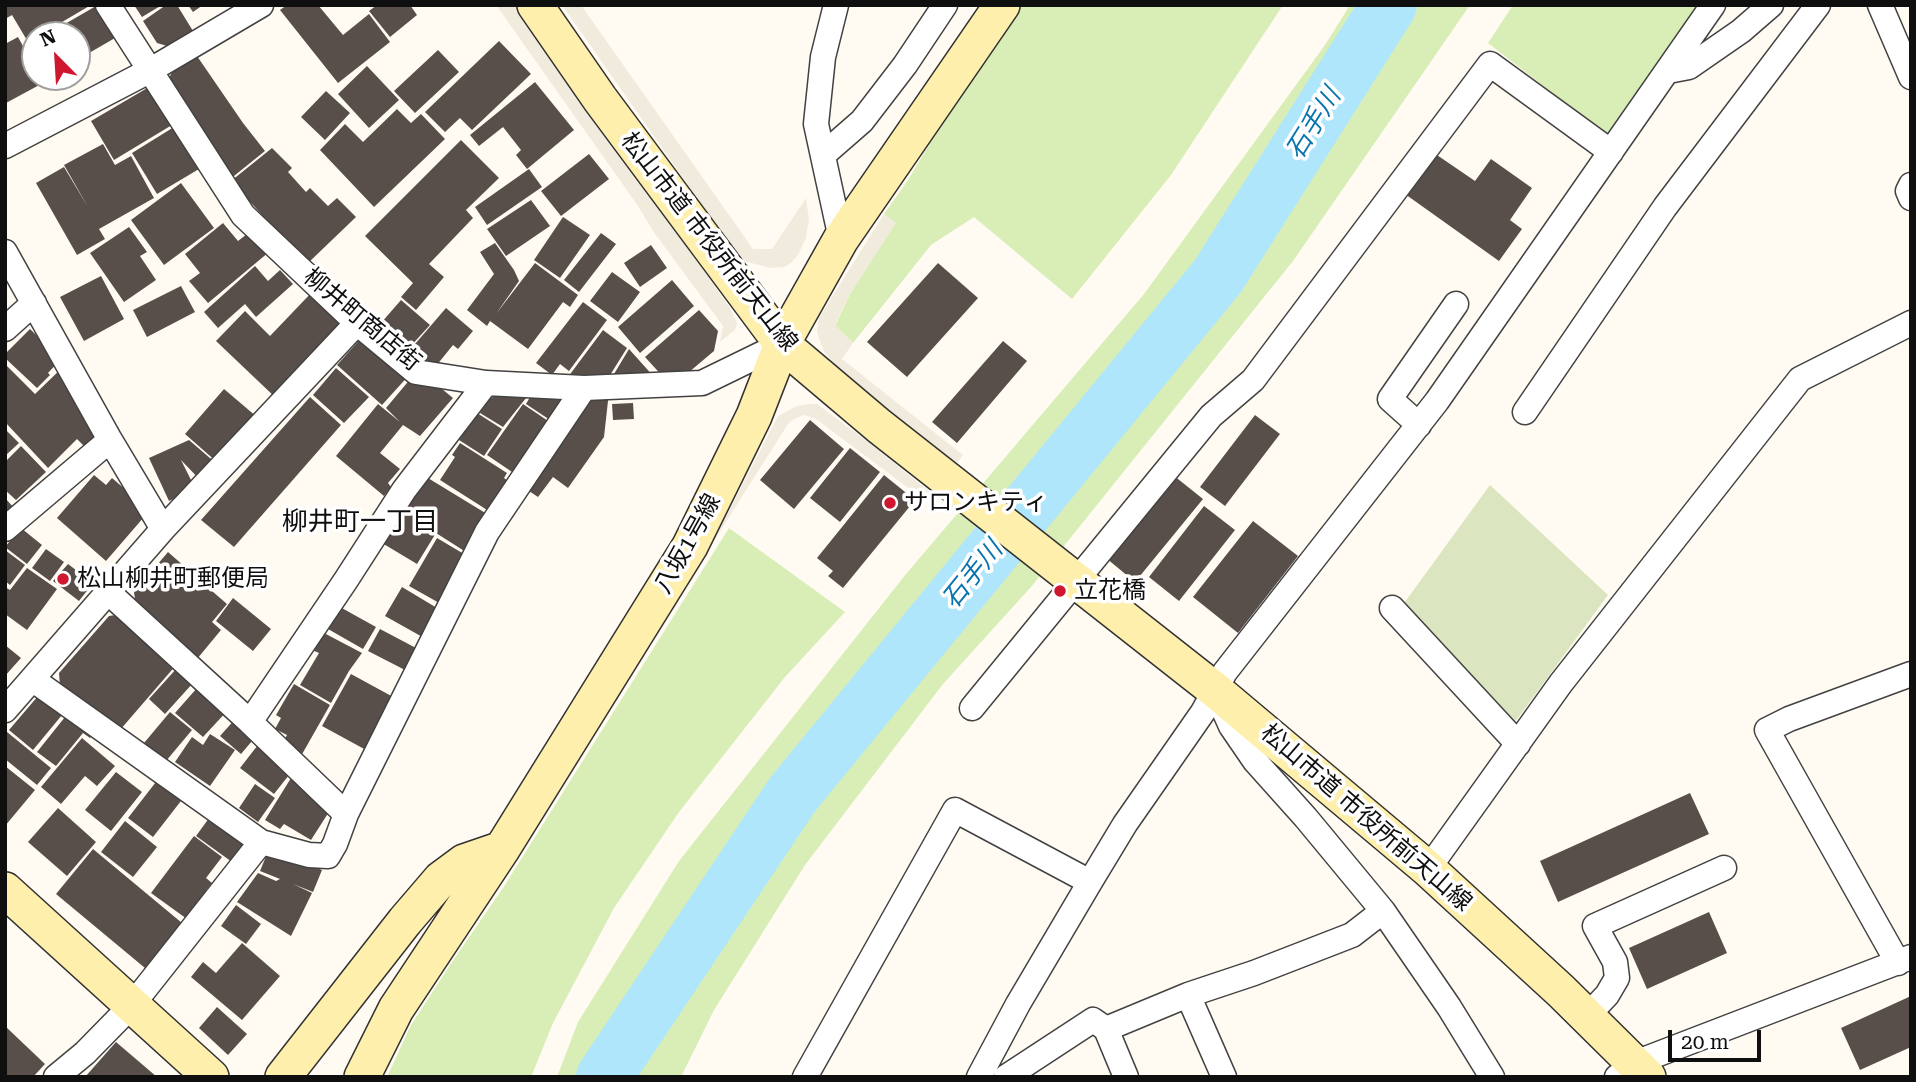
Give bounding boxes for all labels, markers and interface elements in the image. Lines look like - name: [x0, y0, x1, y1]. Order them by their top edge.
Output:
- north arrow: [21, 21, 91, 91]
- text: N: [37, 25, 59, 52]
- water label: 石手川: [1280, 83, 1348, 165]
- street label: 松山市道 市役所前天山線: [615, 127, 803, 357]
- street label: 柳井町商店街: [298, 263, 426, 377]
- street label: 八坂1号線: [649, 489, 727, 599]
- place label: サロンキティ: [904, 489, 1048, 517]
- marker: サロンキティ: [882, 495, 898, 511]
- district label: 柳井町一丁目: [282, 506, 438, 538]
- water label: 石手川: [936, 535, 1010, 615]
- place label: 松山柳井町郵便局: [77, 565, 269, 593]
- marker: 松山柳井町郵便局: [55, 571, 71, 587]
- place label: 立花橋: [1074, 577, 1146, 605]
- marker: 立花橋: [1052, 583, 1068, 599]
- street label: 松山市道 市役所前天山線: [1255, 719, 1477, 917]
- scale bar: [1671, 1016, 1764, 1060]
- text: 20 m: [1681, 1030, 1729, 1054]

